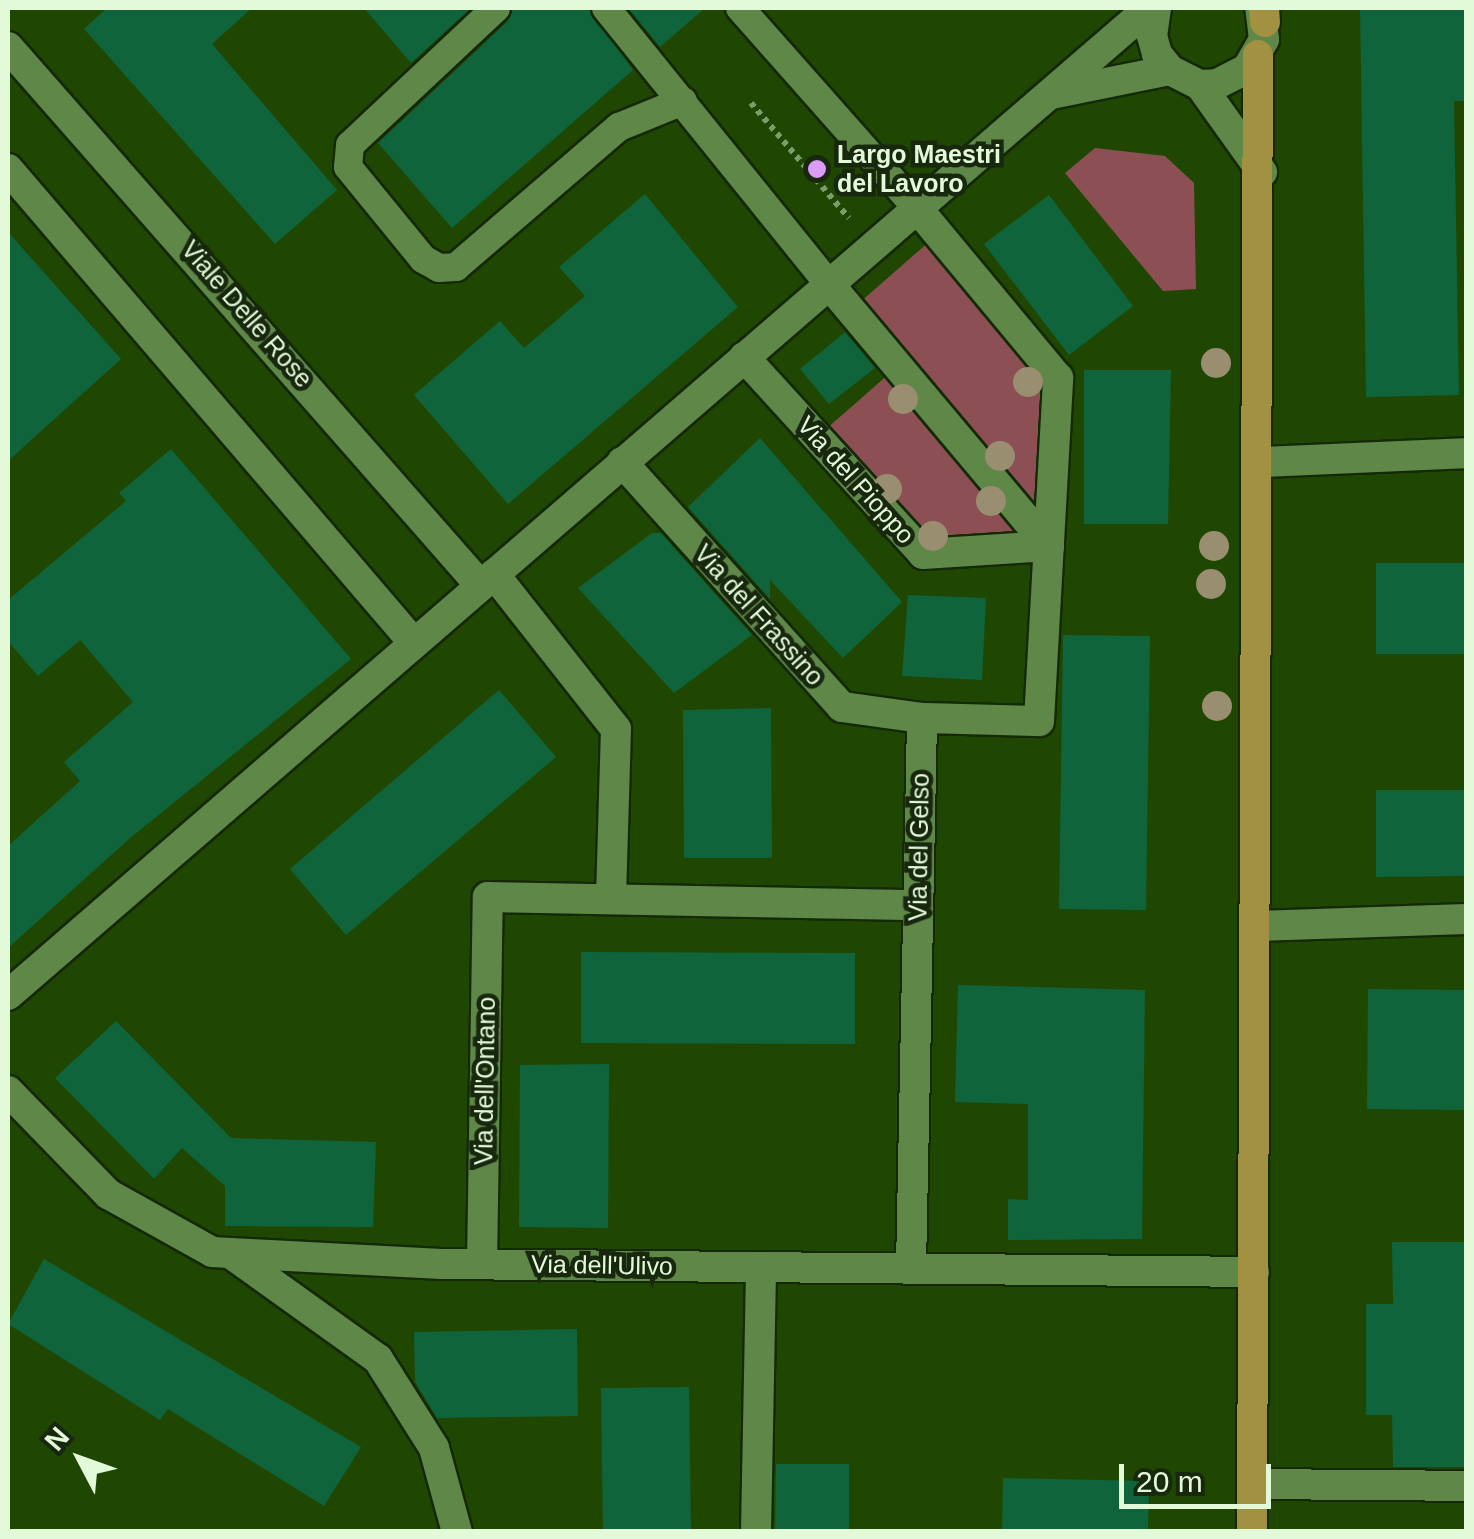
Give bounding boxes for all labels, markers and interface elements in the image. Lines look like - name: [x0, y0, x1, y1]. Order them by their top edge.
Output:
- place label: Largo Maestri del Lavoro: [837, 140, 1001, 199]
- marker: Largo Maestri del Lavoro: [806, 158, 828, 180]
- street label: Viale Delle Rose: [175, 235, 319, 393]
- street label: Via del Pioppo: [791, 410, 921, 550]
- street label: Via del Frassino: [688, 539, 830, 691]
- street label: Via del Gelso: [903, 773, 935, 921]
- street label: Via dell'Ontano: [469, 997, 501, 1165]
- street label: Via dell'Ulivo: [531, 1249, 673, 1281]
- north arrow: [30, 1409, 130, 1509]
- text: N: [39, 1421, 75, 1457]
- scale bar: [1124, 1444, 1276, 1506]
- text: 20 m: [1136, 1465, 1203, 1498]

